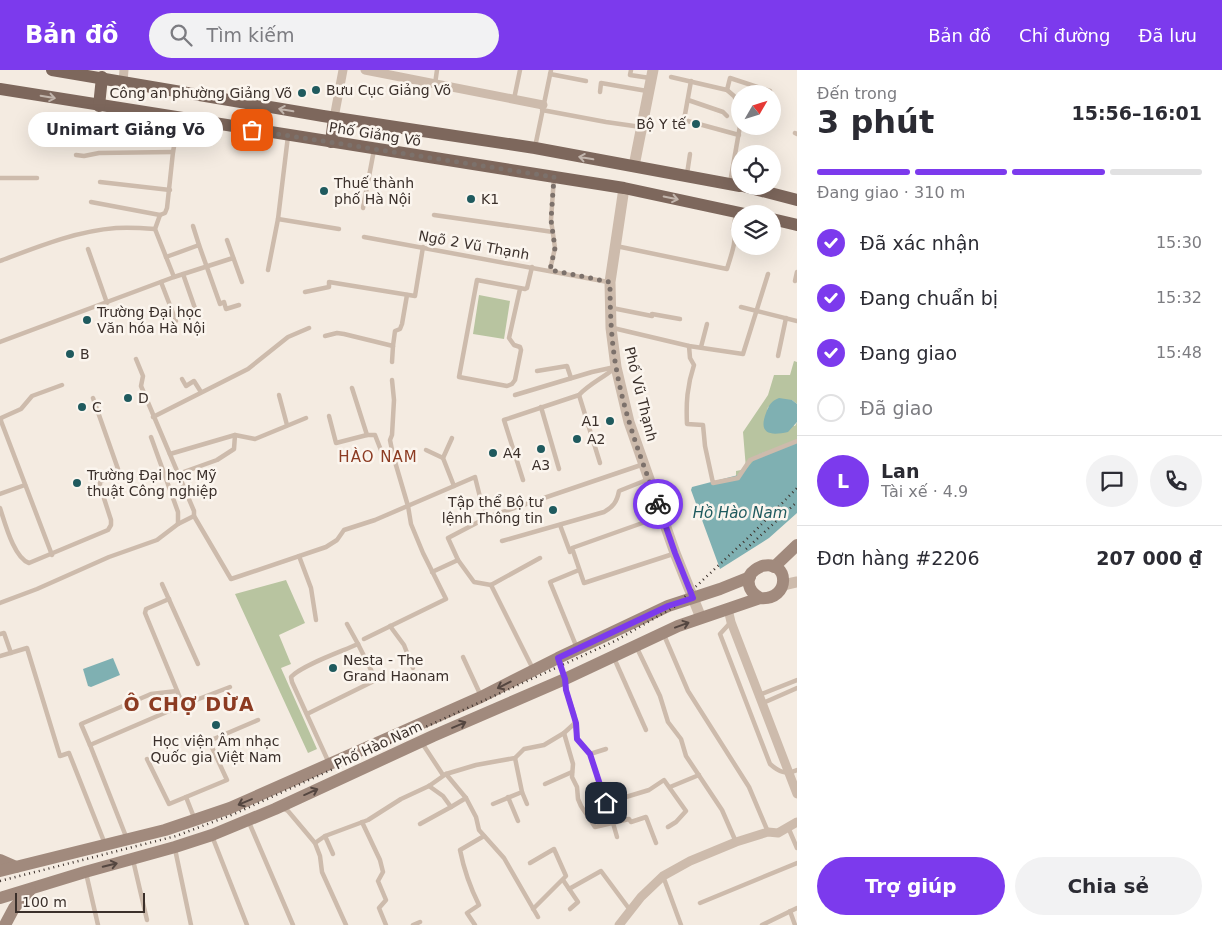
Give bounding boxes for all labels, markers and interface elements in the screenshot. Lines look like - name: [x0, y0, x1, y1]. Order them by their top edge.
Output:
- search box: [149, 13, 499, 58]
- text: Bản đồ: [25, 21, 119, 49]
- icon: search: [167, 21, 195, 49]
- text: Tìm kiếm: [207, 24, 295, 46]
- text: Bản đồ: [928, 25, 991, 46]
- text: Chỉ đường: [1019, 25, 1110, 46]
- text: Đã lưu: [1138, 25, 1197, 46]
- place label: Bưu Cục Giảng Võ: [326, 82, 451, 98]
- marker: Bưu Cục Giảng Võ: [310, 84, 322, 96]
- text: Đến trong: [817, 84, 897, 103]
- place label: Công an phường Giảng Võ: [110, 85, 292, 101]
- north arrow: [731, 85, 781, 135]
- map controls: [731, 85, 781, 255]
- marker: Công an phường Giảng Võ: [296, 87, 308, 99]
- one-way arrow: [40, 93, 56, 103]
- text: 15:56–16:01: [1072, 102, 1202, 124]
- text: 3 phút: [817, 103, 934, 141]
- one-way arrow: [278, 104, 294, 114]
- pin: [231, 109, 273, 151]
- callout: Unimart Giảng Võ: [27, 112, 222, 148]
- icon: bag: [238, 116, 266, 144]
- place label: Bộ Y tế: [636, 116, 686, 132]
- marker: Bộ Y tế: [690, 118, 702, 130]
- street label: Phố Giảng Võ: [328, 119, 422, 149]
- text: Unimart Giảng Võ: [46, 120, 205, 139]
- button: locate: [731, 145, 781, 195]
- one-way arrow: [579, 152, 595, 162]
- place label: Thuế thành phố Hà Nội: [333, 175, 414, 207]
- text: Đang giao · 310 m: [817, 183, 965, 202]
- marker: Thuế thành phố Hà Nội: [318, 185, 330, 197]
- place label: K1: [481, 191, 499, 207]
- marker: K1: [465, 193, 477, 205]
- one-way arrow: [663, 194, 679, 204]
- button: layers: [731, 205, 781, 255]
- street label: Ngõ 2 Vũ Thạnh: [417, 227, 531, 263]
- icon: check: [817, 229, 845, 257]
- text: Đã xác nhận: [860, 232, 980, 254]
- text: 15:30: [1156, 233, 1202, 252]
- icon: check: [817, 284, 845, 312]
- text: Đang chuẩn bị: [860, 287, 998, 309]
- text: 15:32: [1156, 288, 1202, 307]
- place label: Trường Đại học Văn hóa Hà Nội: [96, 304, 205, 336]
- marker: Trường Đại học Văn hóa Hà Nội: [81, 314, 93, 326]
- icon: check: [817, 339, 845, 367]
- text: Đang giao: [860, 342, 957, 364]
- text: 15:48: [1156, 343, 1202, 362]
- street label: Phố Vũ Thạnh: [622, 345, 660, 443]
- place label: B: [80, 346, 90, 362]
- marker: B: [64, 348, 76, 360]
- place label: D: [138, 390, 149, 406]
- marker: D: [122, 392, 134, 404]
- text: Đã giao: [860, 397, 933, 419]
- place label: C: [92, 399, 102, 415]
- marker: C: [76, 401, 88, 413]
- place label: A1: [582, 413, 600, 429]
- marker: A1: [604, 415, 616, 427]
- place label: A2: [587, 431, 605, 447]
- marker: A2: [571, 433, 583, 445]
- marker: A3: [535, 443, 547, 455]
- place label: A4: [503, 445, 522, 461]
- district label: HÀO NAM: [338, 447, 418, 466]
- marker: A4: [487, 447, 499, 459]
- button: chat: [1086, 455, 1138, 507]
- button: phone: [1150, 455, 1202, 507]
- place label: A3: [532, 457, 550, 473]
- text: Lan: [881, 460, 919, 482]
- place label: Trường Đại học Mỹ thuật Công nghiệp: [86, 467, 217, 499]
- text: L: [837, 470, 849, 492]
- marker: Trường Đại học Mỹ thuật Công nghiệp: [71, 477, 83, 489]
- courier: [633, 479, 683, 529]
- text: Tài xế · 4.9: [881, 482, 968, 501]
- icon: bike: [644, 490, 672, 518]
- place label: Tập thể Bộ tư lệnh Thông tin: [442, 494, 544, 526]
- marker: Tập thể Bộ tư lệnh Thông tin: [547, 504, 559, 516]
- water label: Hồ Hào Nam: [693, 504, 787, 522]
- text: Đơn hàng #2206: [817, 547, 980, 569]
- text: 207 000 ₫: [1096, 547, 1202, 569]
- one-way arrow: [674, 620, 689, 629]
- place label: Nesta - The Grand Haonam: [343, 652, 449, 684]
- marker: Nesta - The Grand Haonam: [327, 662, 339, 674]
- one-way arrow: [497, 681, 512, 690]
- district label: Ô CHỢ DỪA: [123, 692, 255, 715]
- street label: Phố Hào Nam: [331, 718, 425, 772]
- marker: Học viện Âm nhạc Quốc gia Việt Nam: [210, 719, 222, 731]
- one-way arrow: [451, 719, 466, 729]
- place label: Học viện Âm nhạc Quốc gia Việt Nam: [151, 732, 281, 765]
- pin: [585, 782, 627, 824]
- one-way arrow: [303, 786, 318, 796]
- icon: home: [592, 789, 620, 817]
- one-way arrow: [238, 797, 253, 807]
- button: Trợ giúp: [817, 857, 1005, 915]
- button: Chia sẻ: [1015, 857, 1202, 915]
- one-way arrow: [101, 860, 117, 869]
- scale bar: [15, 890, 145, 913]
- text: 100 m: [22, 894, 67, 910]

